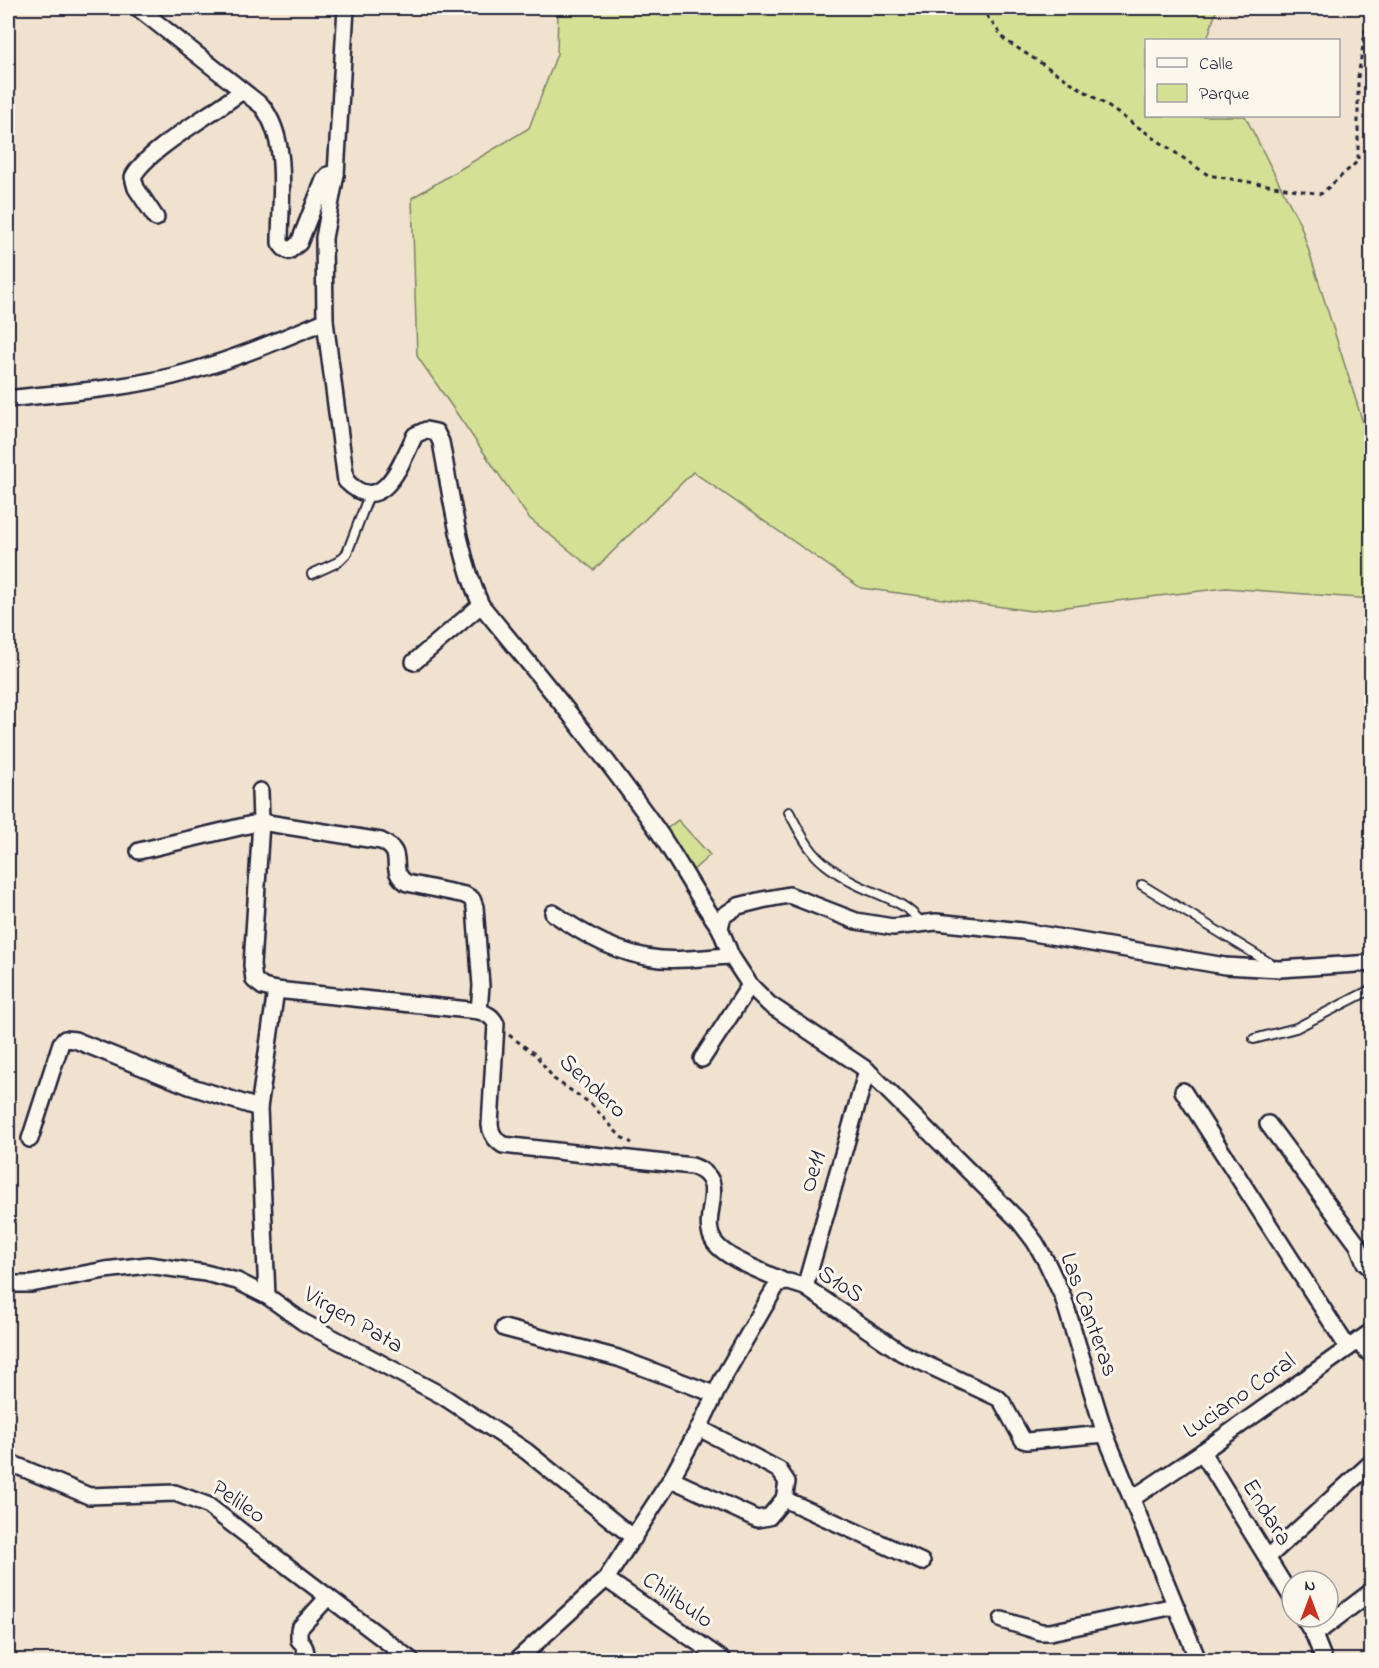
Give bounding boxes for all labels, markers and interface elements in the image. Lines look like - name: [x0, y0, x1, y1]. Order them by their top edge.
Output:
- legend: [1145, 39, 1340, 117]
- text: Calle: [1199, 52, 1234, 78]
- text: Parque: [1199, 82, 1250, 108]
- street label: Sendero: [550, 1046, 634, 1128]
- street label: Oe11: [791, 1147, 837, 1197]
- street label: Las Canteras: [1049, 1248, 1127, 1382]
- street label: S10S: [810, 1257, 870, 1313]
- street label: Virgen Pata: [296, 1278, 409, 1364]
- street label: Luciano Coral: [1176, 1345, 1304, 1449]
- street label: Pelileo: [204, 1472, 272, 1534]
- street label: Endara: [1232, 1473, 1300, 1553]
- street label: Chilibulo: [634, 1564, 720, 1638]
- north arrow: [1280, 1569, 1340, 1629]
- text: N: [1305, 1574, 1316, 1598]

